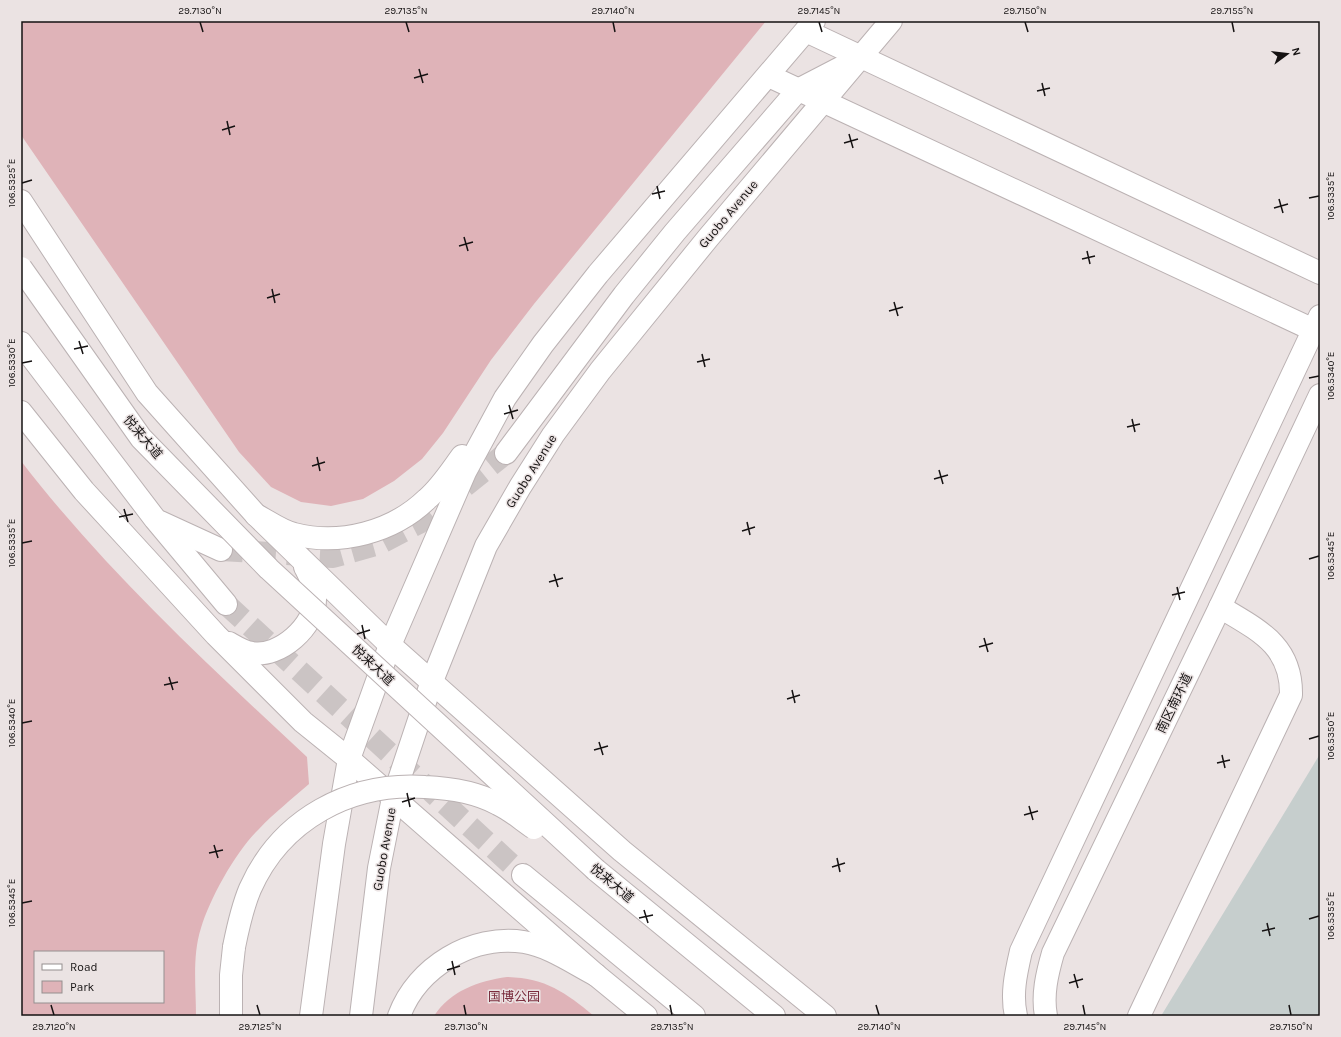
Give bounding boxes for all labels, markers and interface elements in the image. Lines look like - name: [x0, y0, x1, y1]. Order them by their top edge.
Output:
- text: 29.7130°N: [178, 5, 222, 17]
- text: 29.7135°N: [384, 5, 428, 17]
- text: 29.7140°N: [591, 5, 635, 17]
- text: 29.7145°N: [798, 5, 840, 17]
- text: 29.7150°N: [1003, 5, 1047, 17]
- text: 29.7155°N: [1211, 5, 1253, 17]
- north arrow: [1267, 34, 1307, 74]
- text: N: [1289, 46, 1303, 57]
- text: 106.5325°E: [6, 159, 18, 207]
- text: 106.5335°E: [1325, 172, 1337, 220]
- street label: Guobo Avenue: [695, 177, 761, 251]
- text: 106.5330°E: [6, 338, 18, 388]
- text: 106.5340°E: [1325, 352, 1337, 400]
- street label: 悦来大道: [121, 412, 165, 462]
- street label: Guobo Avenue: [502, 431, 560, 511]
- text: 106.5335°E: [6, 519, 18, 567]
- text: 106.5345°E: [1325, 532, 1337, 580]
- street label: 悦来大道: [349, 642, 397, 688]
- street label: 南区南环道: [1153, 670, 1195, 736]
- text: 106.5340°E: [6, 699, 18, 747]
- text: 106.5350°E: [1325, 712, 1337, 760]
- street label: Guobo Avenue: [369, 806, 399, 892]
- street label: 悦来大道: [587, 861, 637, 905]
- text: 106.5345°E: [6, 879, 18, 927]
- text: 106.5355°E: [1325, 892, 1337, 940]
- legend: [34, 951, 164, 1003]
- text: Road: [70, 960, 98, 974]
- text: Park: [70, 980, 95, 994]
- park label: 国博公园: [488, 989, 540, 1004]
- text: 29.7120°N: [32, 1021, 76, 1033]
- text: 29.7125°N: [238, 1021, 282, 1033]
- text: 29.7130°N: [444, 1021, 488, 1033]
- text: 29.7135°N: [650, 1021, 694, 1033]
- text: 29.7140°N: [857, 1021, 901, 1033]
- text: 29.7145°N: [1064, 1021, 1106, 1033]
- text: 29.7150°N: [1269, 1021, 1313, 1033]

